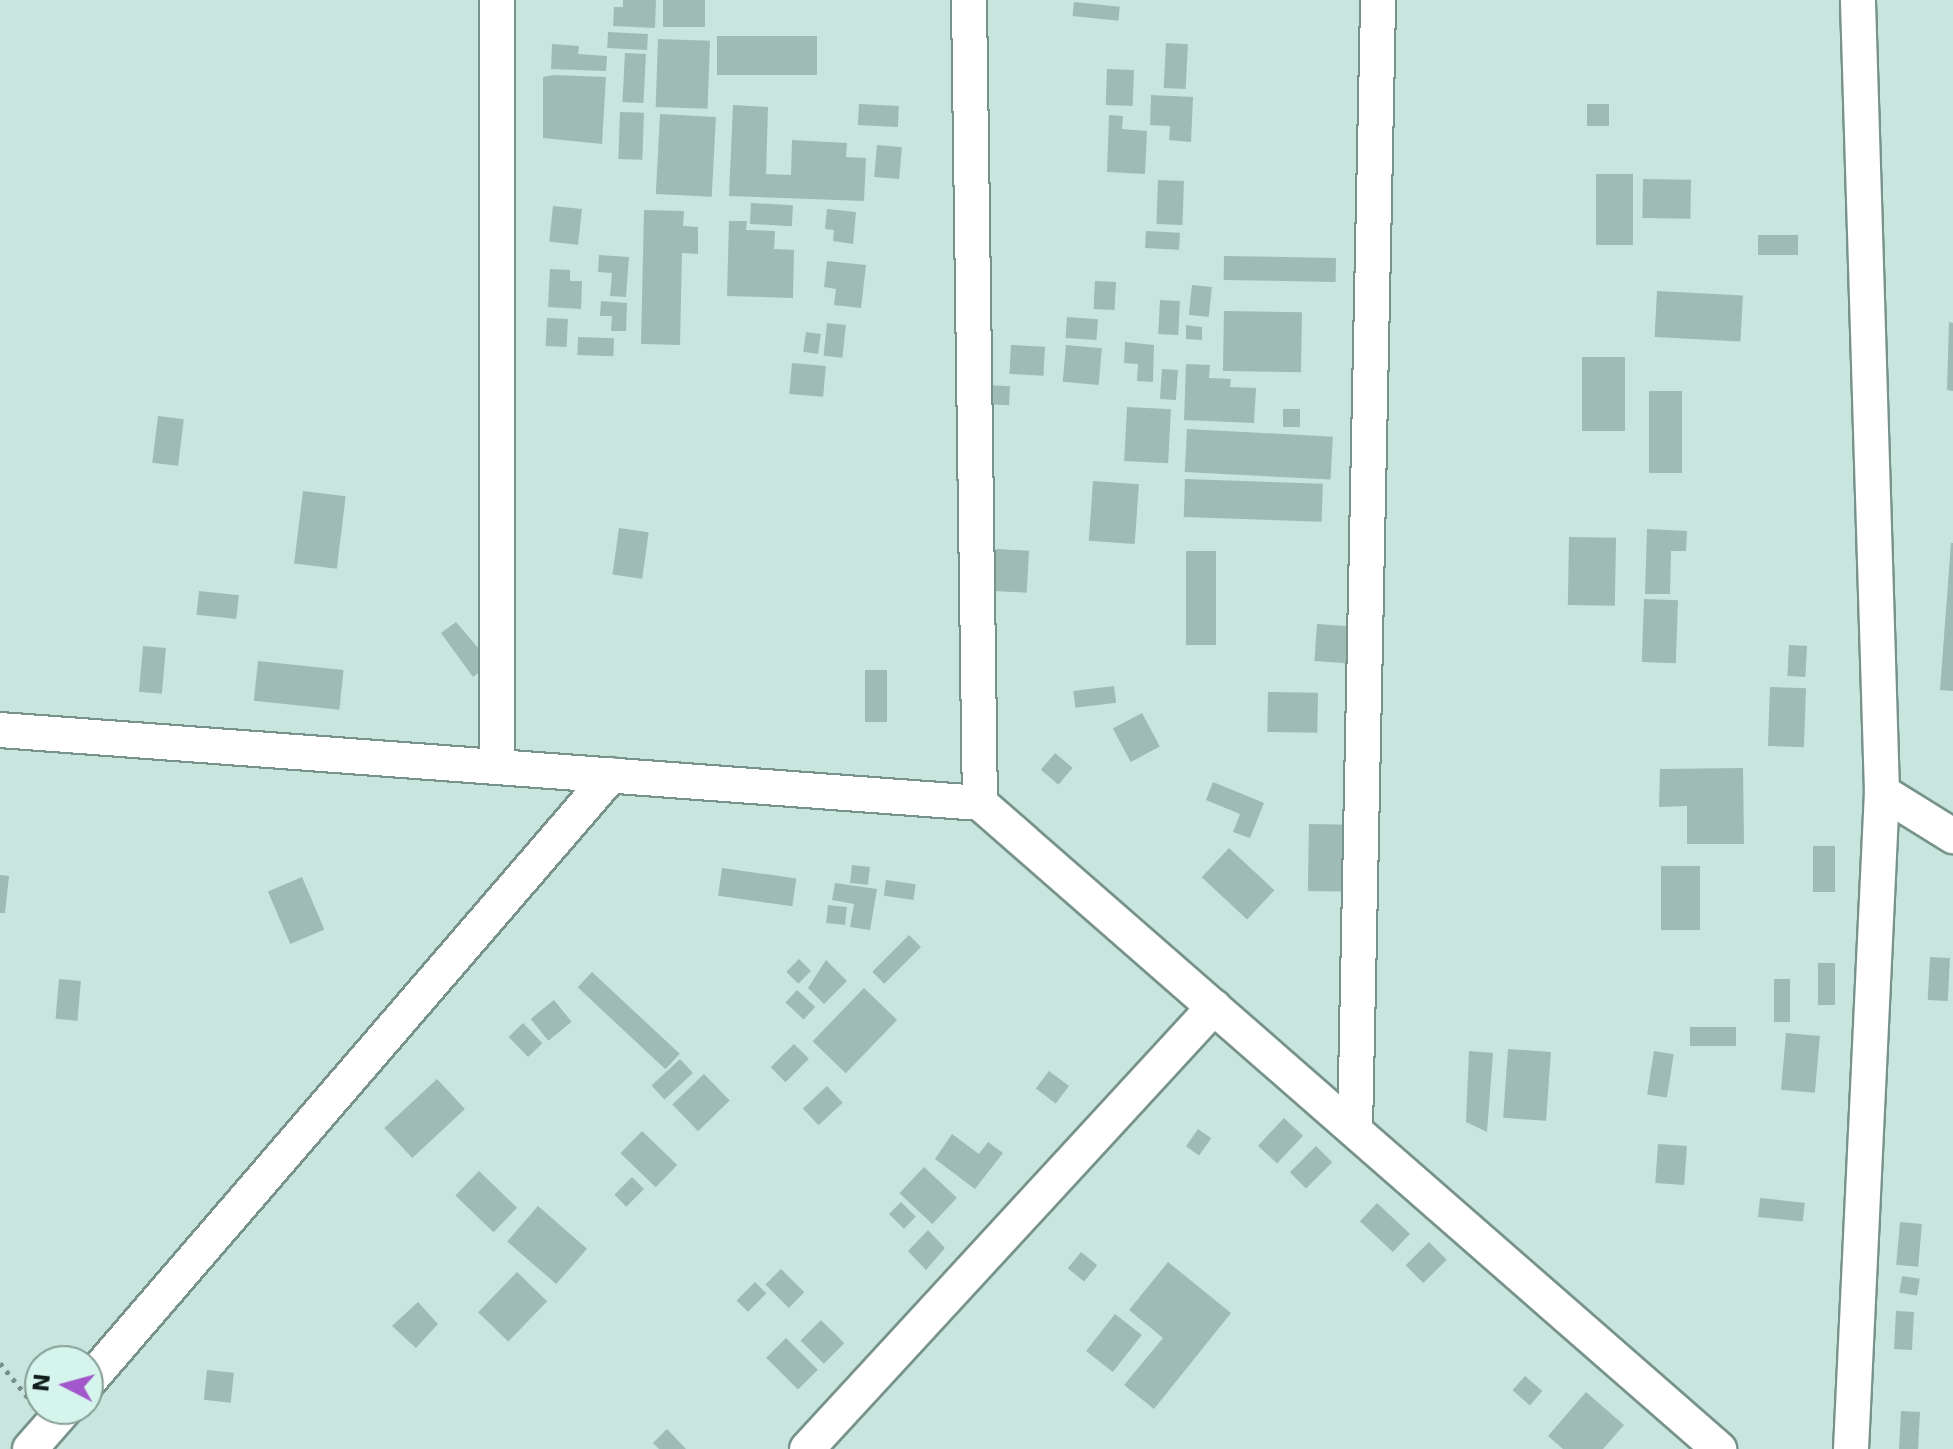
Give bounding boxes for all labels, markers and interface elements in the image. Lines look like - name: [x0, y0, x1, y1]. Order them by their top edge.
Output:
- north arrow: [24, 1345, 104, 1425]
- text: N: [28, 1372, 55, 1393]

